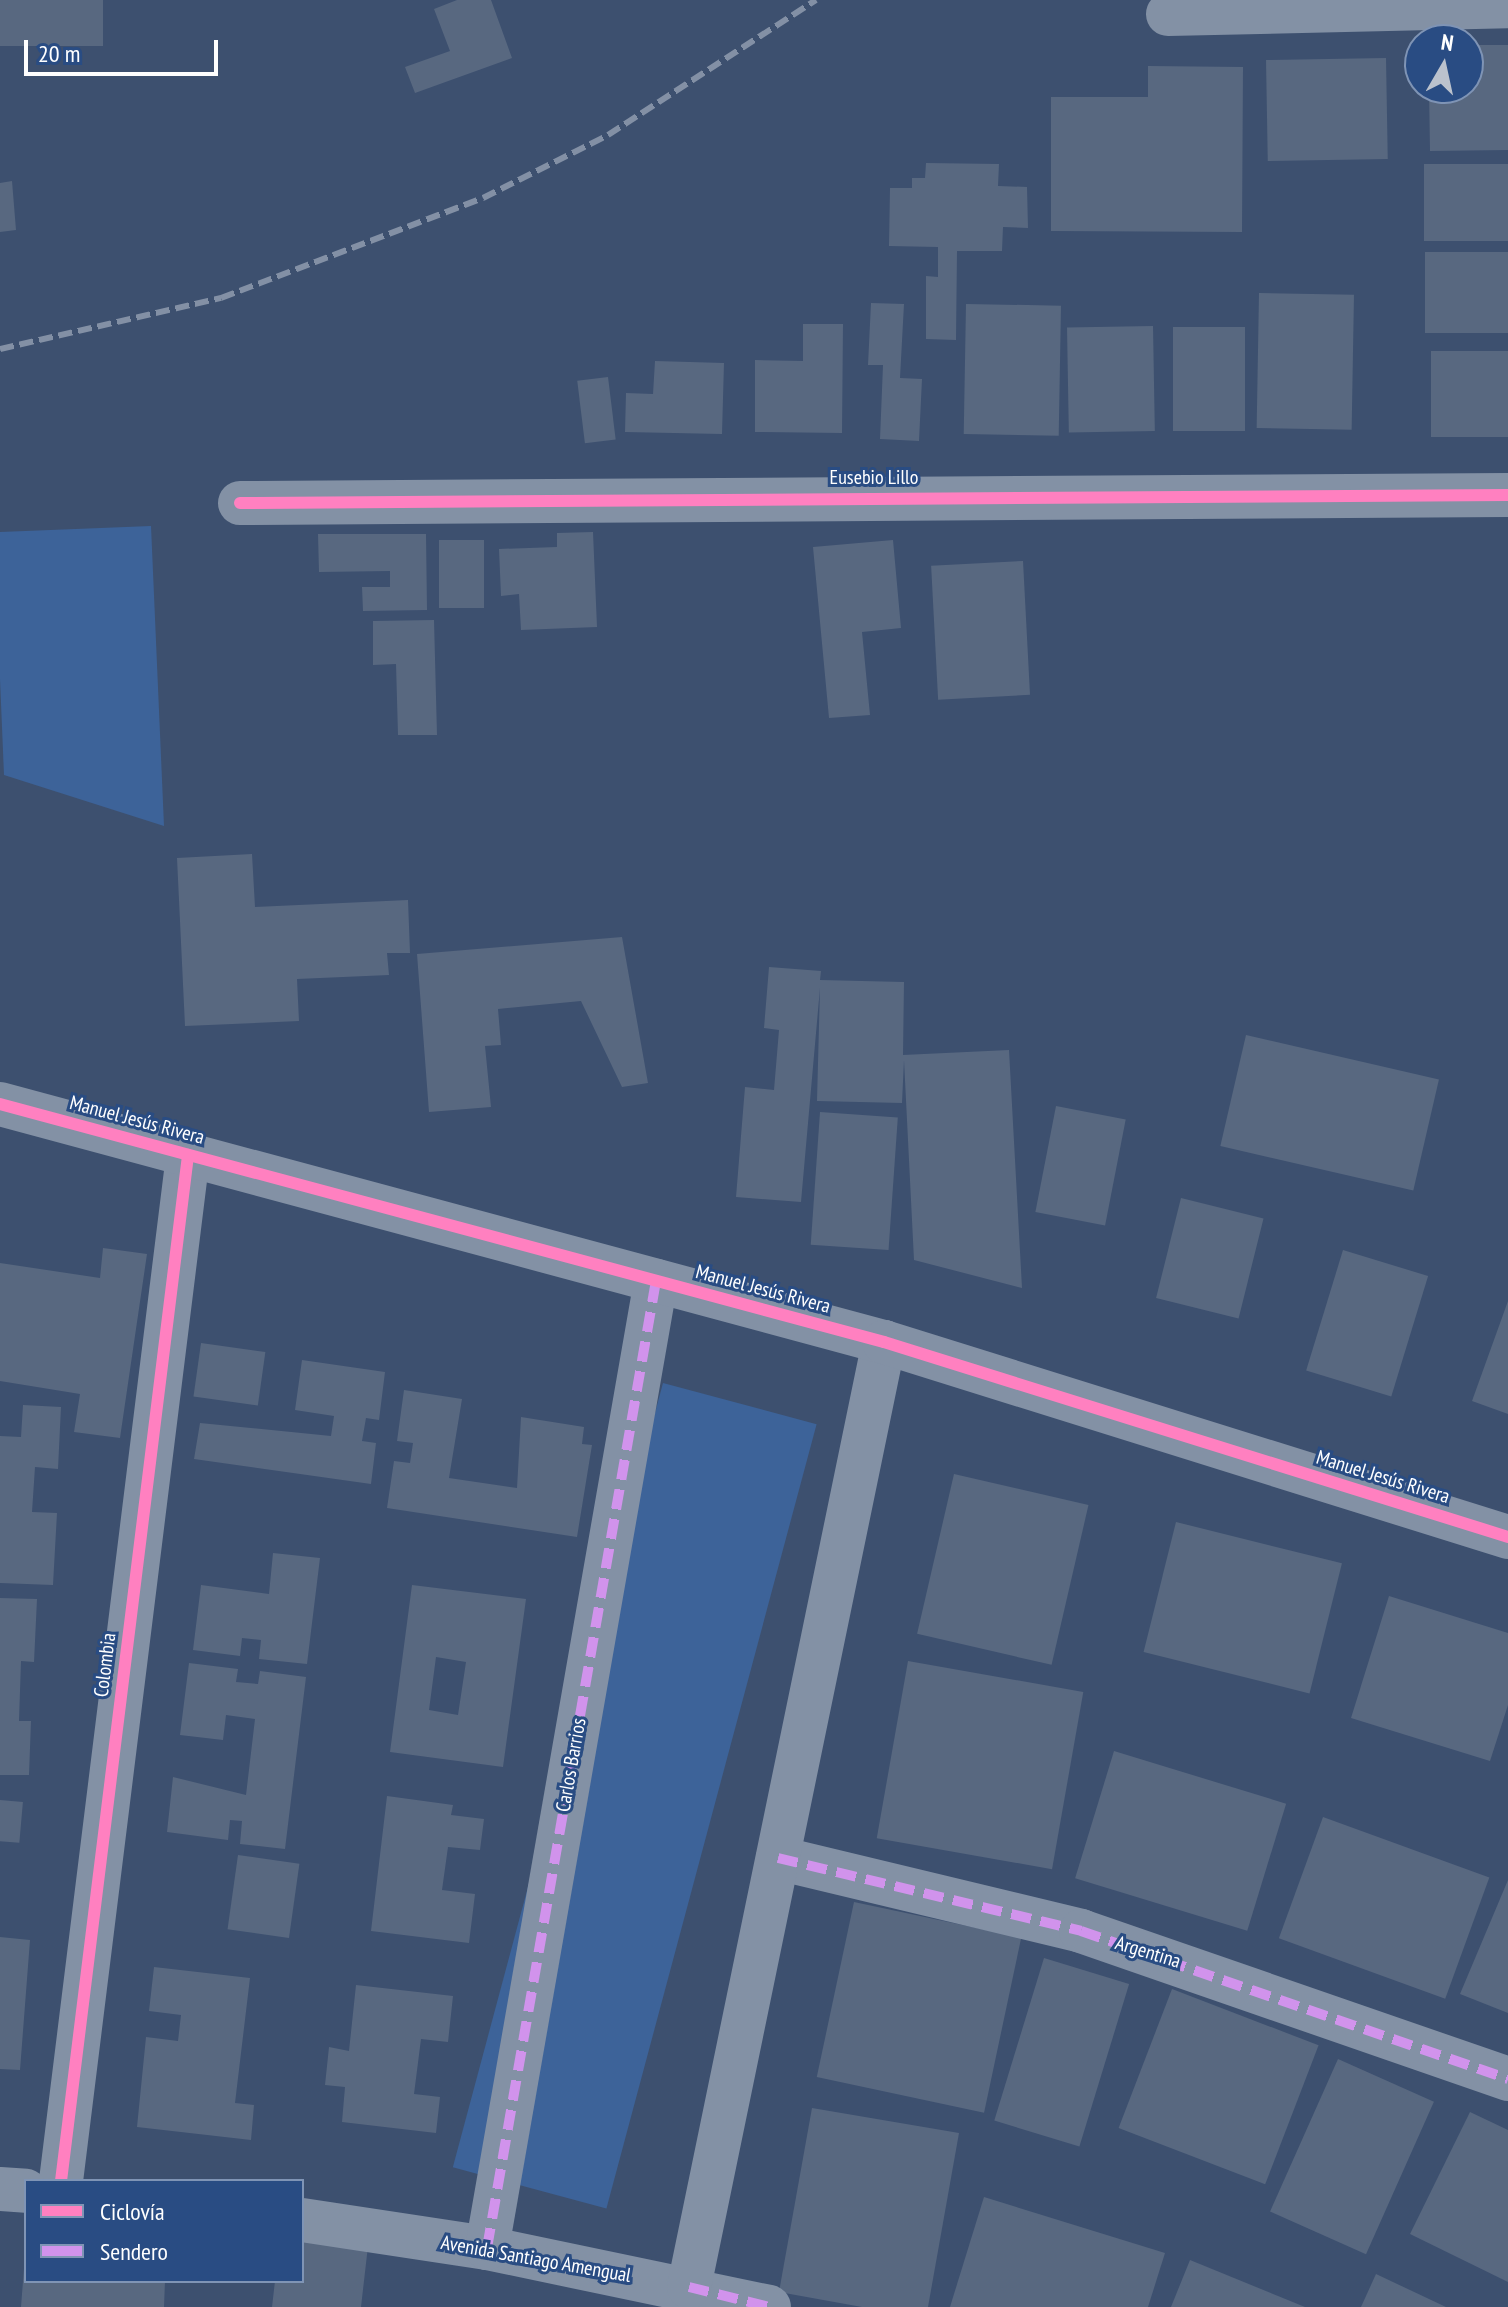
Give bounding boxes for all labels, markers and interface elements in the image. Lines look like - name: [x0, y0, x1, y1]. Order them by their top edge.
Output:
- scale bar: [28, 24, 222, 74]
- north arrow: [1404, 24, 1484, 104]
- text: N: [1439, 28, 1455, 57]
- text: 20 m: [38, 38, 80, 69]
- street label: Eusebio Lillo: [830, 465, 918, 489]
- street label: Manuel Jesús Rivera: [67, 1091, 207, 1149]
- street label: Manuel Jesús Rivera: [693, 1260, 833, 1318]
- street label: Manuel Jesús Rivera: [1313, 1445, 1453, 1509]
- street label: Colombia: [89, 1631, 121, 1699]
- street label: Carlos Barrios: [551, 1716, 591, 1814]
- street label: Argentina: [1112, 1931, 1184, 1973]
- legend: [24, 2179, 304, 2283]
- text: Ciclovía: [100, 2196, 165, 2227]
- street label: Avenida Santiago Amengual: [439, 2230, 633, 2288]
- text: Sendero: [100, 2236, 168, 2267]

